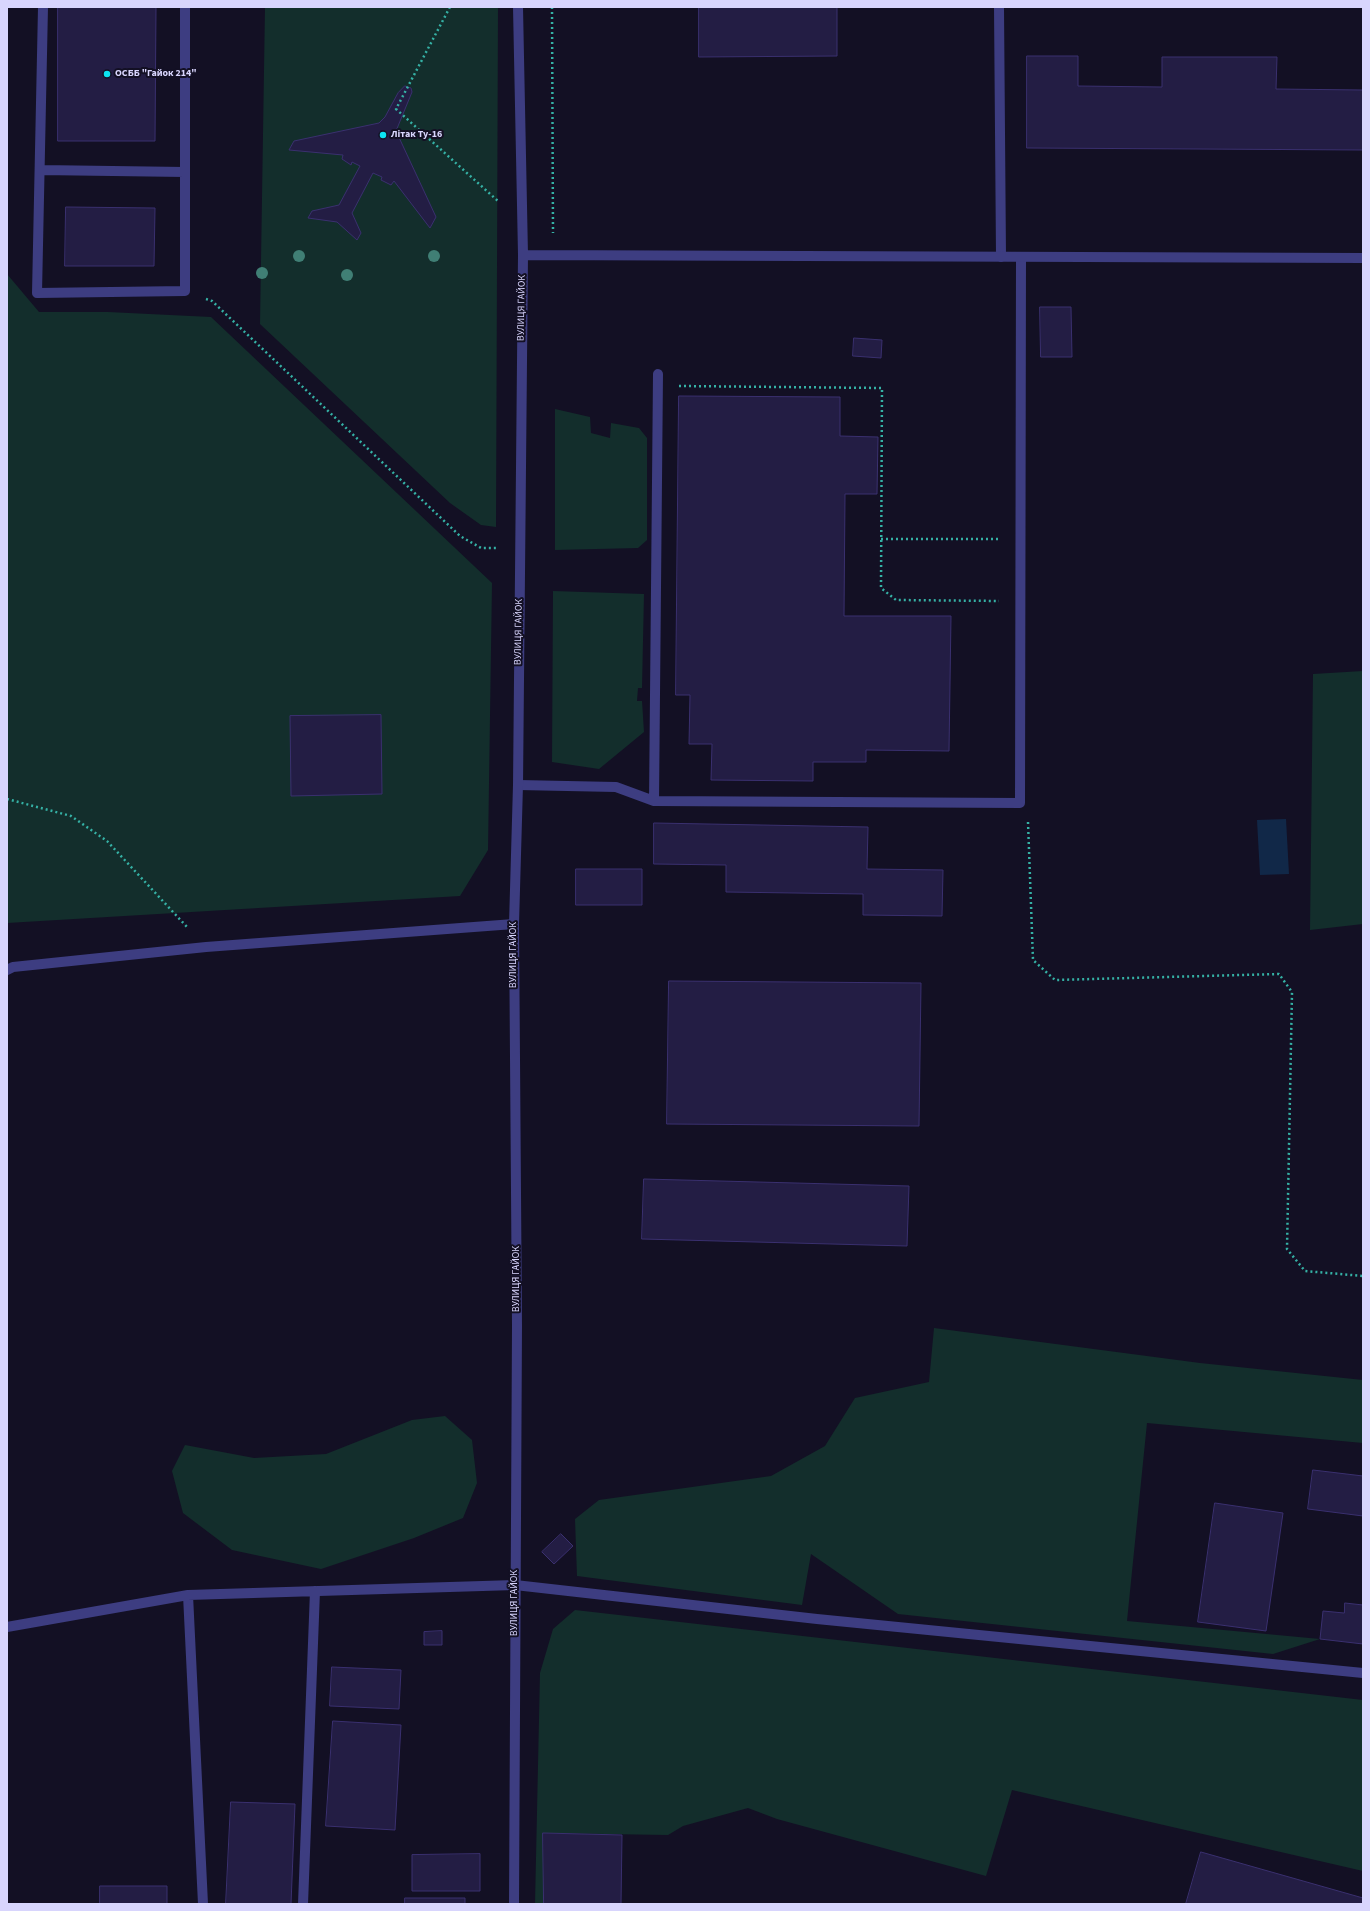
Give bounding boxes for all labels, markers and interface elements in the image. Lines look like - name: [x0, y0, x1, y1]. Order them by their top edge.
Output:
- place label: ОСББ "Гайок 214": [115, 68, 197, 80]
- marker: ОСББ "Гайок 214": [102, 69, 112, 79]
- place label: Літак Ту-16: [391, 129, 442, 141]
- marker: Літак Ту-16: [378, 130, 388, 140]
- street label: ВУЛИЦЯ ГАЙОК: [515, 275, 529, 341]
- street label: ВУЛИЦЯ ГАЙОК: [512, 599, 526, 665]
- street label: ВУЛИЦЯ ГАЙОК: [508, 922, 520, 988]
- street label: ВУЛИЦЯ ГАЙОК: [511, 1246, 523, 1312]
- street label: ВУЛИЦЯ ГАЙОК: [509, 1570, 521, 1636]

